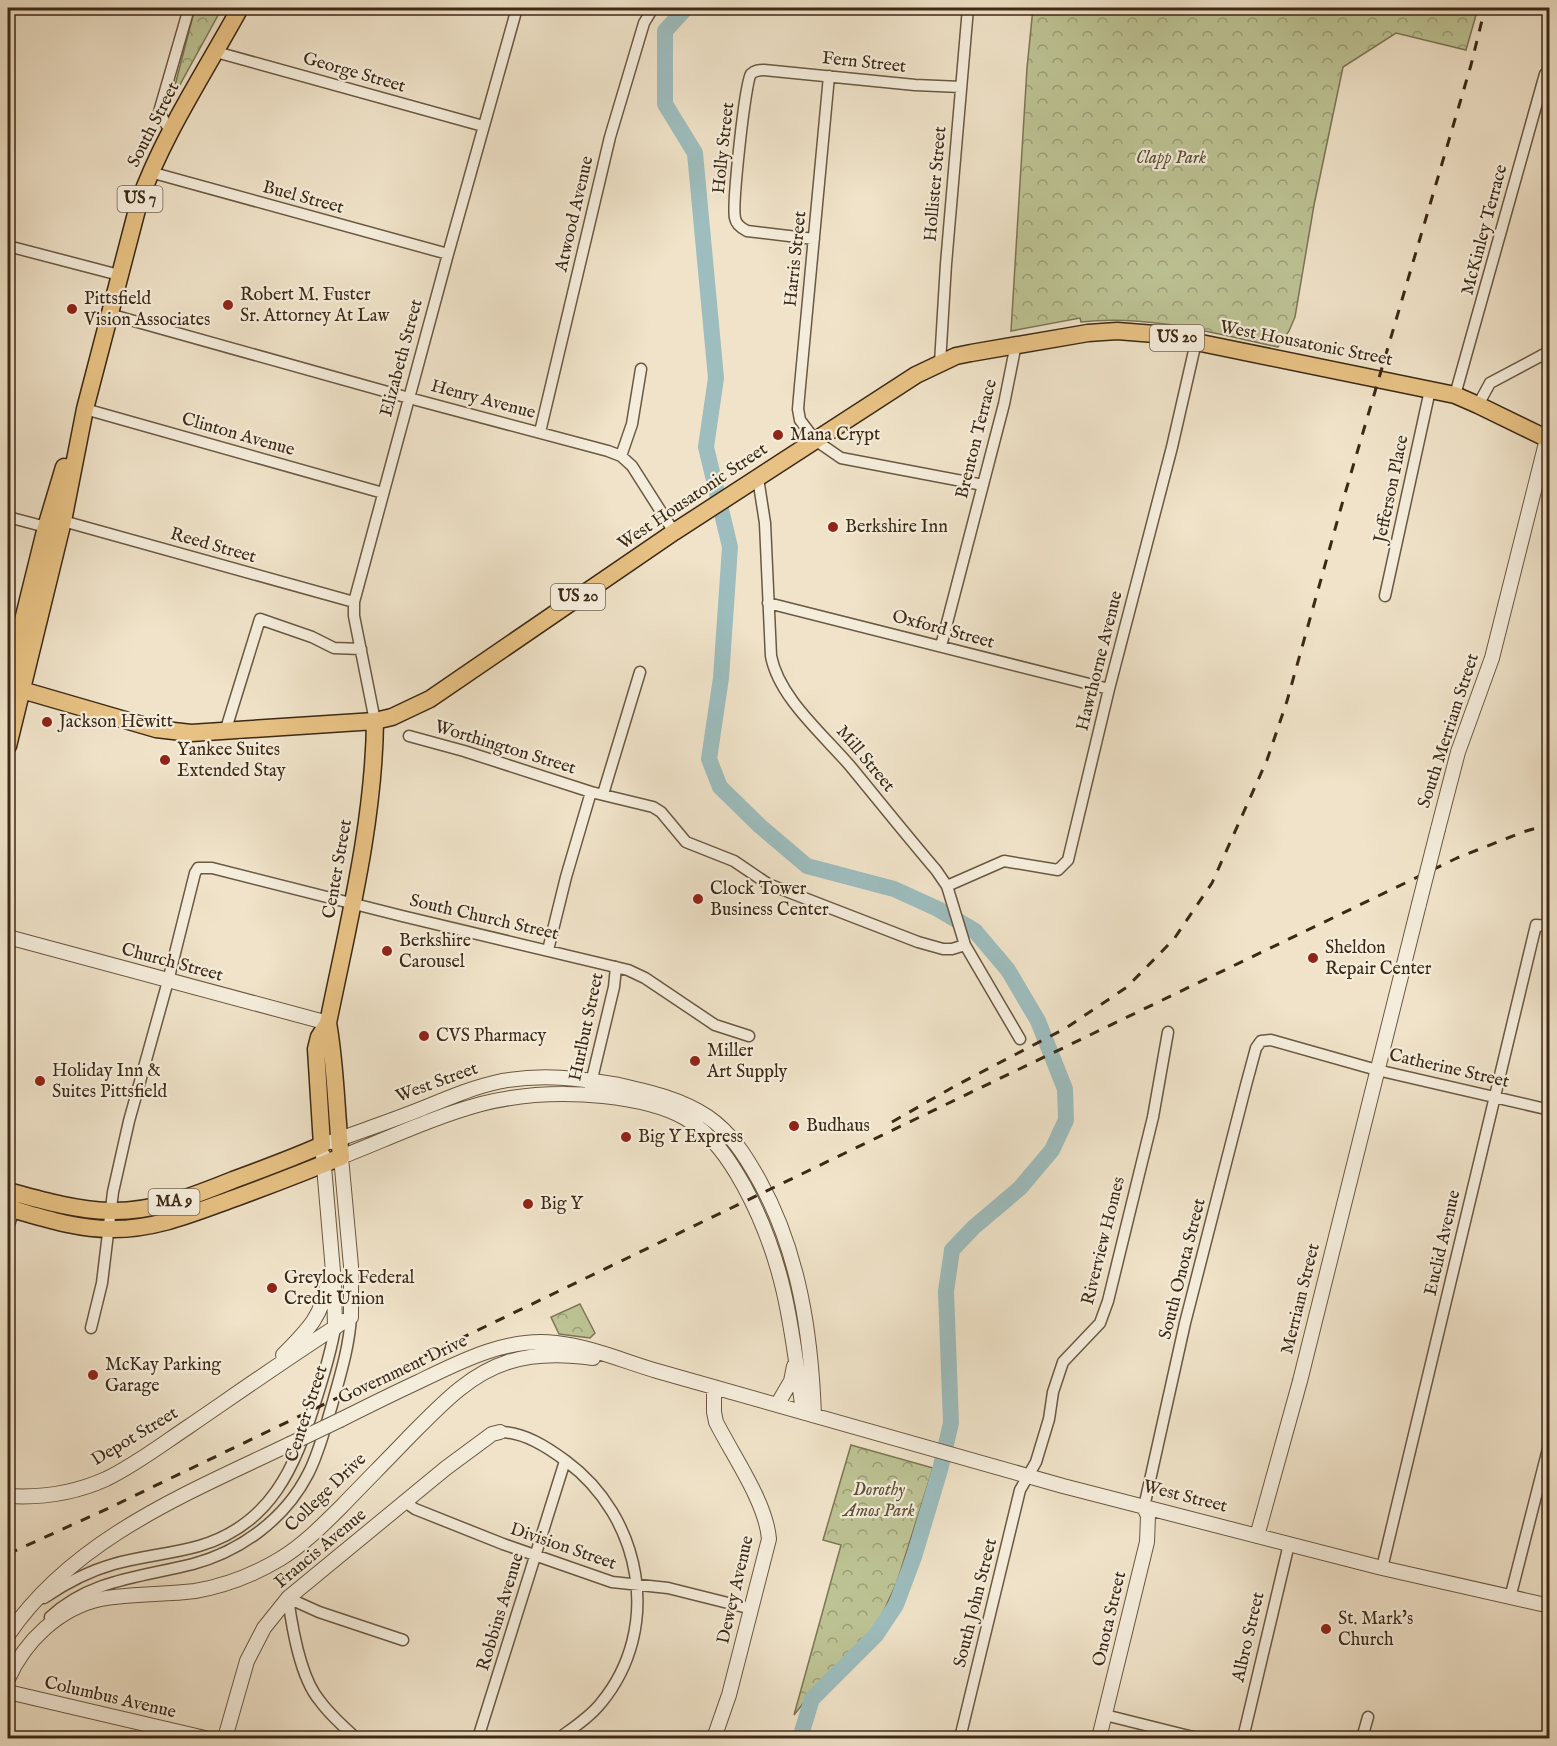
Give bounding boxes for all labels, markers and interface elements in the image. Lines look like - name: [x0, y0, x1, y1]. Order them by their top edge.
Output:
- street label: George Street: [300, 47, 408, 99]
- street label: Fern Street: [821, 47, 907, 79]
- street label: South Street: [123, 79, 185, 171]
- street label: Holly Street: [708, 101, 740, 195]
- street label: Hollister Street: [920, 125, 952, 243]
- park label: Clapp Park: [1136, 147, 1206, 170]
- street label: Atwood Avenue: [550, 154, 599, 275]
- street label: McKinley Terrace: [1456, 162, 1514, 298]
- street label: Buel Street: [260, 176, 346, 220]
- road number: US 7: [118, 186, 162, 212]
- street label: Harris Street: [780, 210, 812, 308]
- place label: Robert M. Fuster Sr. Attorney At Law: [240, 284, 390, 328]
- place label: Pittsfield Vision Associates: [83, 288, 210, 332]
- street label: Elizabeth Street: [375, 297, 429, 419]
- marker: Robert M. Fuster Sr. Attorney At Law: [221, 298, 235, 312]
- marker: Pittsfield Vision Associates: [65, 302, 79, 316]
- street label: West Housatonic Street: [1218, 316, 1394, 372]
- road number: US 20: [1150, 325, 1204, 351]
- street label: Henry Avenue: [428, 375, 538, 425]
- street label: Brenton Terrace: [951, 377, 1003, 501]
- street label: Clinton Avenue: [179, 408, 297, 462]
- place label: Mana Crypt: [790, 424, 880, 447]
- marker: Mana Crypt: [771, 428, 785, 442]
- street label: Jefferson Place: [1369, 433, 1415, 547]
- street label: West Housatonic Street: [614, 438, 772, 556]
- place label: Berkshire Inn: [845, 516, 948, 539]
- marker: Berkshire Inn: [826, 520, 840, 534]
- street label: Reed Street: [167, 523, 259, 569]
- road number: US 20: [551, 584, 605, 610]
- street label: Hawthorne Avenue: [1071, 589, 1129, 733]
- street label: Oxford Street: [890, 605, 996, 655]
- street label: South Merriam Street: [1413, 651, 1485, 811]
- place label: Jackson Hewitt: [57, 711, 173, 734]
- marker: Jackson Hewitt: [40, 715, 54, 729]
- street label: Worthington Street: [432, 716, 578, 780]
- street label: Mill Street: [830, 721, 900, 797]
- place label: Yankee Suites Extended Stay: [177, 739, 286, 783]
- marker: Yankee Suites Extended Stay: [158, 753, 172, 767]
- street label: Center Street: [318, 818, 358, 920]
- place label: Clock Tower Business Center: [710, 878, 829, 922]
- street label: South Church Street: [407, 890, 561, 946]
- marker: Clock Tower Business Center: [691, 892, 705, 906]
- place label: Berkshire Carousel: [399, 930, 471, 974]
- place label: Sheldon Repair Center: [1325, 937, 1432, 981]
- street label: Church Street: [119, 938, 225, 988]
- marker: Berkshire Carousel: [380, 944, 394, 958]
- marker: Sheldon Repair Center: [1306, 951, 1320, 965]
- street label: Hurlbut Street: [564, 971, 610, 1083]
- place label: CVS Pharmacy: [436, 1025, 547, 1048]
- marker: CVS Pharmacy: [417, 1029, 431, 1043]
- place label: Miller Art Supply: [706, 1040, 788, 1084]
- street label: Catherine Street: [1387, 1044, 1511, 1094]
- marker: Miller Art Supply: [688, 1054, 702, 1068]
- street label: West Street: [393, 1058, 481, 1108]
- place label: Holiday Inn & Suites Pittsfield: [52, 1060, 167, 1104]
- marker: Holiday Inn & Suites Pittsfield: [33, 1074, 47, 1088]
- place label: Budhaus: [806, 1115, 870, 1138]
- marker: Budhaus: [787, 1119, 801, 1133]
- place label: Big Y Express: [638, 1126, 743, 1149]
- marker: Big Y Express: [619, 1130, 633, 1144]
- street label: Riverview Homes: [1077, 1175, 1131, 1307]
- street label: Euclid Avenue: [1420, 1188, 1466, 1298]
- road number: MA 9: [148, 1189, 200, 1215]
- place label: Big Y: [540, 1193, 583, 1216]
- street label: South Onota Street: [1154, 1196, 1212, 1342]
- marker: Big Y: [521, 1197, 535, 1211]
- street label: Merriam Street: [1276, 1241, 1326, 1357]
- place label: Greylock Federal Credit Union: [284, 1267, 414, 1311]
- marker: Greylock Federal Credit Union: [265, 1281, 279, 1295]
- street label: Government Drive: [335, 1330, 471, 1410]
- place label: McKay Parking Garage: [105, 1354, 221, 1398]
- street label: Center Street: [281, 1363, 333, 1465]
- marker: McKay Parking Garage: [86, 1368, 100, 1382]
- street label: Depot Street: [88, 1402, 182, 1472]
- street label: College Drive: [280, 1448, 372, 1538]
- street label: West Street: [1141, 1475, 1229, 1519]
- park label: Dorothy Amos Park: [841, 1479, 915, 1523]
- street label: Francis Avenue: [270, 1504, 372, 1594]
- street label: Division Street: [507, 1518, 619, 1576]
- street label: Dewey Avenue: [712, 1534, 760, 1646]
- street label: South John Street: [949, 1536, 1003, 1670]
- street label: Robbins Avenue: [472, 1550, 530, 1674]
- street label: Onota Street: [1088, 1569, 1132, 1669]
- street label: Albro Street: [1227, 1590, 1271, 1685]
- place label: St. Mark's Church: [1338, 1608, 1413, 1652]
- marker: St. Mark's Church: [1319, 1622, 1333, 1636]
- street label: Columbus Avenue: [42, 1672, 178, 1724]

